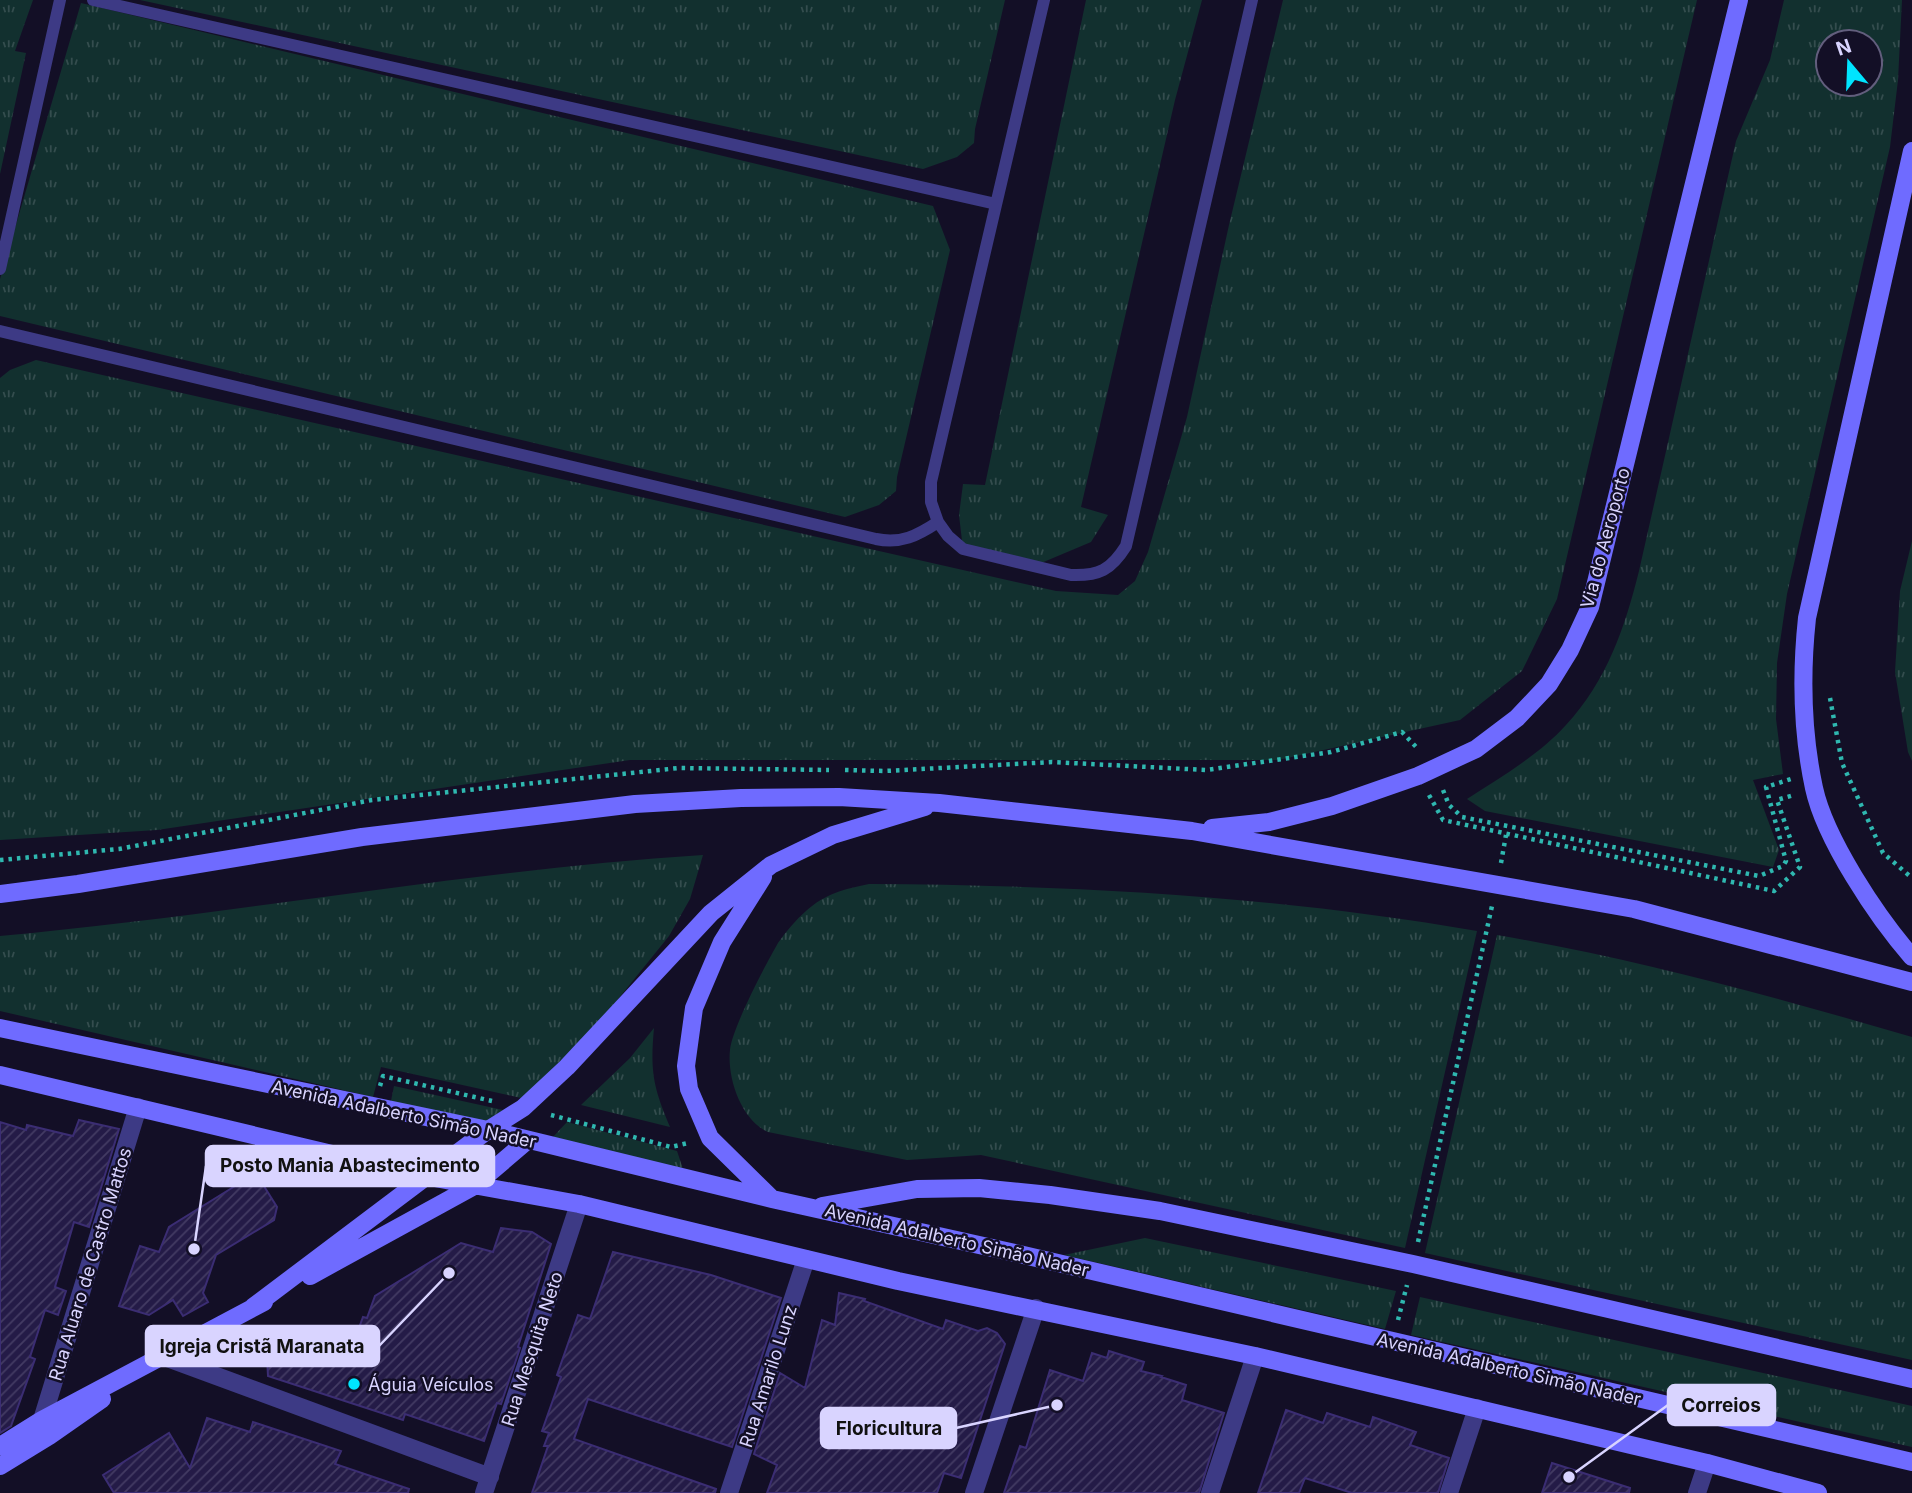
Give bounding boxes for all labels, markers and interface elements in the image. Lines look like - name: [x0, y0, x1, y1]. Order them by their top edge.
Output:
- north arrow: [1814, 28, 1884, 98]
- text: N: [1833, 34, 1854, 61]
- street label: Via do Aeroporto: [1576, 466, 1634, 610]
- street label: Avenida Adalberto Simão Nader: [270, 1076, 539, 1152]
- street label: Rua Aluaro de Castro Mattos: [44, 1145, 136, 1383]
- callout: Posto Mania Abastecimento: [206, 1146, 494, 1186]
- text: Posto Mania Abastecimento: [220, 1154, 480, 1177]
- street label: Avenida Adalberto Simão Nader: [823, 1199, 1091, 1281]
- street label: Rua Mesquita Neto: [497, 1269, 567, 1429]
- street label: Rua Amarilo Lunz: [735, 1302, 801, 1450]
- callout: Igreja Cristã Maranata: [146, 1326, 379, 1366]
- street label: Avenida Adalberto Simão Nader: [1375, 1328, 1643, 1410]
- text: Igreja Cristã Maranata: [159, 1335, 365, 1358]
- place label: Águia Veículos: [368, 1373, 494, 1395]
- marker: Águia Veículos: [346, 1376, 362, 1392]
- callout: Correios: [1668, 1385, 1775, 1425]
- text: Correios: [1681, 1394, 1761, 1417]
- callout: Floricultura: [821, 1408, 956, 1448]
- text: Floricultura: [836, 1417, 942, 1440]

